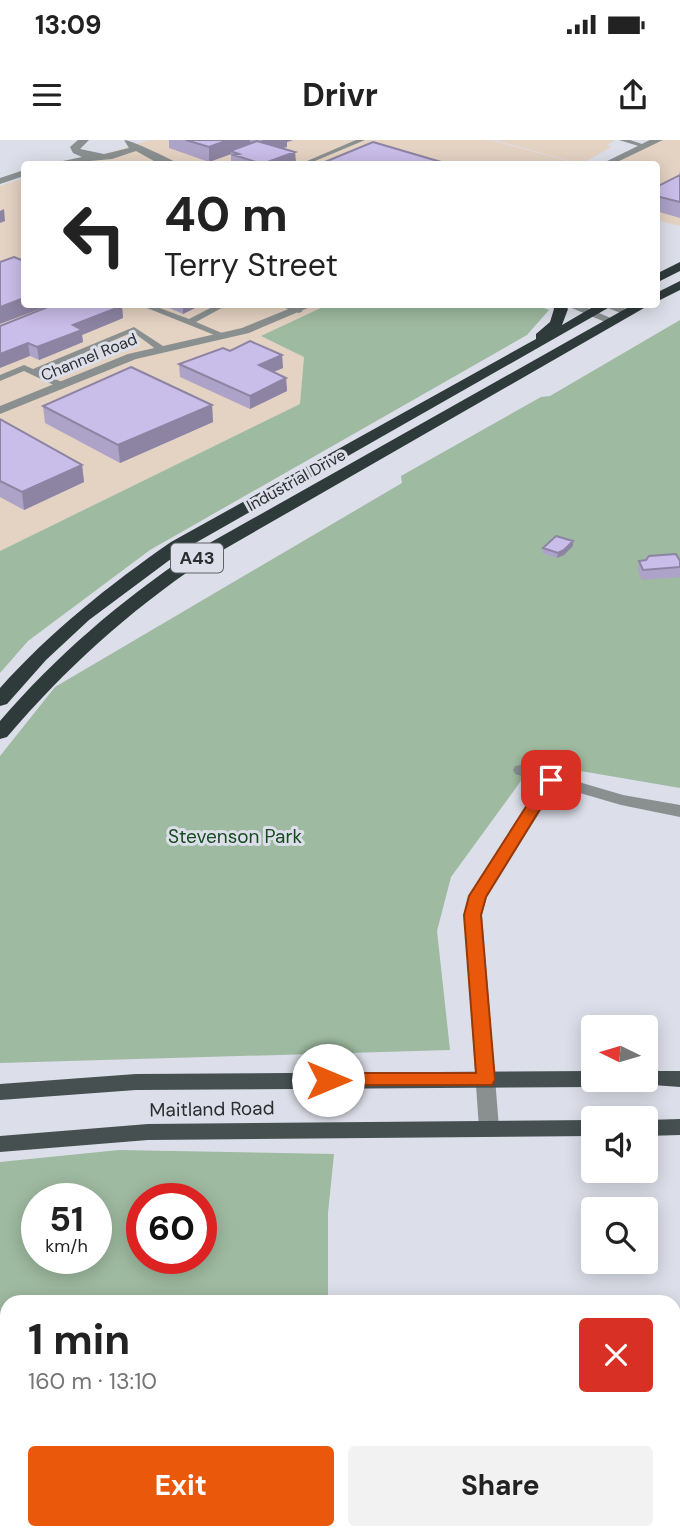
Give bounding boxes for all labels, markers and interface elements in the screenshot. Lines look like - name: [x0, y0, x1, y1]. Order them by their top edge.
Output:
- text: 13:09: [35, 8, 102, 42]
- text: Drivr: [302, 74, 378, 116]
- icon: menu: [28, 76, 66, 114]
- icon: share: [614, 76, 652, 114]
- text: 40 m: [164, 182, 288, 246]
- icon: left: [49, 189, 140, 280]
- text: Terry Street: [164, 244, 338, 286]
- street label: Channel Road: [38, 328, 140, 386]
- street label: Industrial Drive: [243, 444, 349, 516]
- road number: A43: [171, 544, 223, 572]
- pin: [521, 750, 581, 810]
- icon: arrive: [532, 761, 570, 799]
- park label: Stevenson Park: [168, 824, 302, 849]
- north arrow: [581, 1015, 658, 1092]
- map controls: [581, 1015, 658, 1274]
- position arrow: [291, 1043, 365, 1117]
- street label: Maitland Road: [149, 1095, 275, 1123]
- button: sound: [581, 1106, 658, 1183]
- speed limit sign: 60: [126, 1183, 217, 1274]
- text: 51: [49, 1196, 84, 1242]
- button: search: [581, 1197, 658, 1274]
- text: km/h: [45, 1234, 88, 1258]
- text: 1 min: [28, 1312, 130, 1367]
- button: close: [579, 1318, 653, 1392]
- text: 160 m · 13:10: [28, 1366, 157, 1396]
- button: Exit: [28, 1446, 334, 1526]
- button: Share: [348, 1446, 653, 1526]

